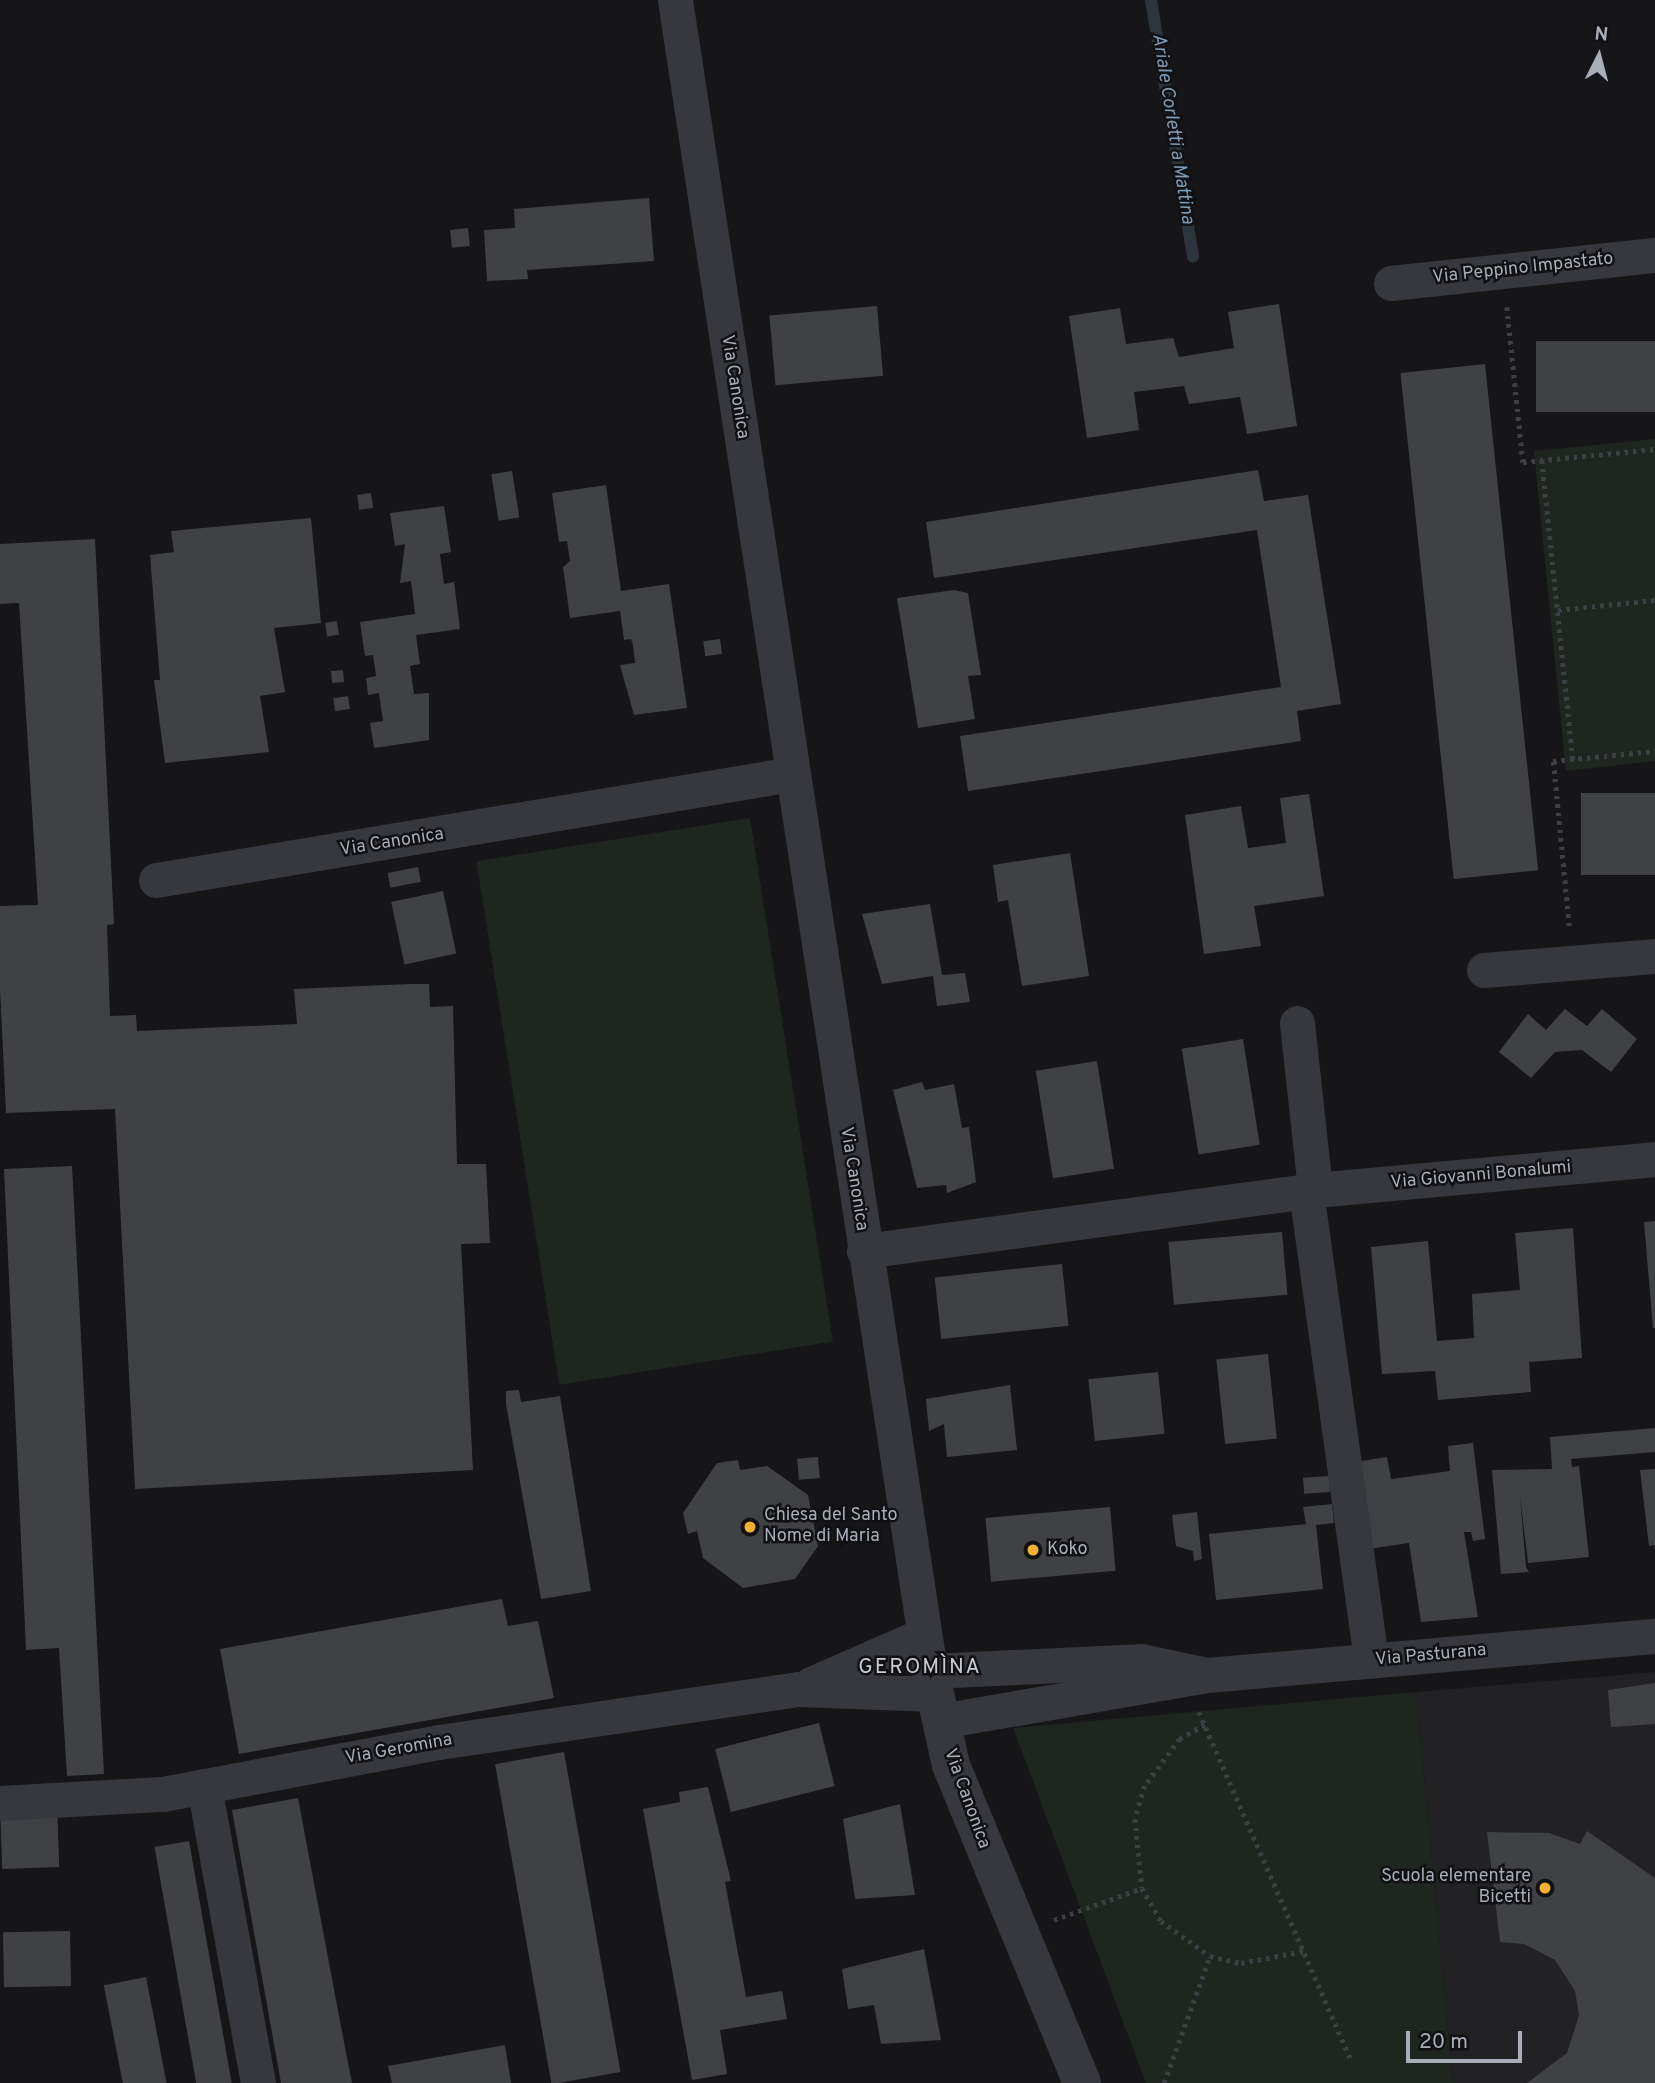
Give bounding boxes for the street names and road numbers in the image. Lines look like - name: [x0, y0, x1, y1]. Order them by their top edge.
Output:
- street label: Via Peppino Impastato: [1431, 249, 1615, 289]
- street label: Via Canonica: [715, 334, 753, 440]
- street label: Via Canonica: [339, 824, 445, 862]
- street label: Via Canonica: [834, 1126, 872, 1232]
- street label: Via Giovanni Bonalumi: [1390, 1157, 1572, 1195]
- street label: Via Pasturana: [1375, 1640, 1487, 1672]
- street label: Via Geromina: [344, 1730, 454, 1770]
- street label: Via Canonica: [938, 1746, 994, 1852]

